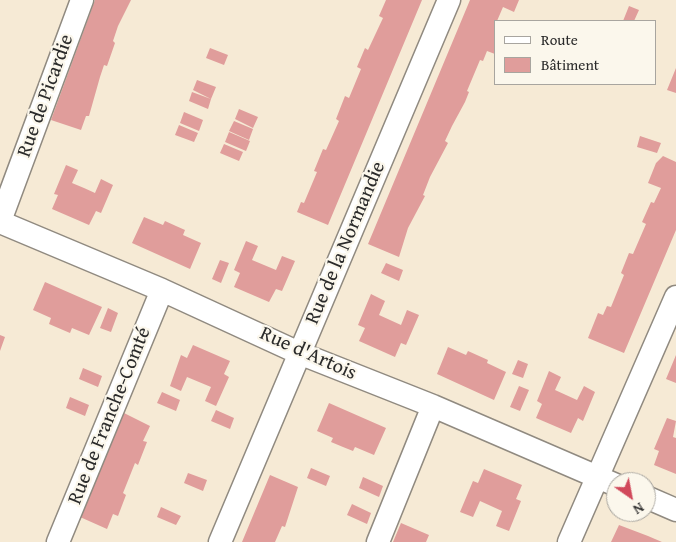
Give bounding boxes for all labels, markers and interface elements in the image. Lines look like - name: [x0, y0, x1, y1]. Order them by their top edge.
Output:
- legend: [493, 20, 656, 85]
- text: Route: [541, 29, 578, 50]
- street label: Rue de Picardie: [13, 31, 79, 161]
- text: Bâtiment: [541, 54, 599, 75]
- street label: Rue de la Normandie: [301, 158, 391, 328]
- street label: Rue d'Artois: [256, 322, 360, 386]
- street label: Rue de Franche-Comté: [63, 324, 157, 508]
- north arrow: [606, 472, 656, 522]
- text: N: [629, 498, 648, 520]

